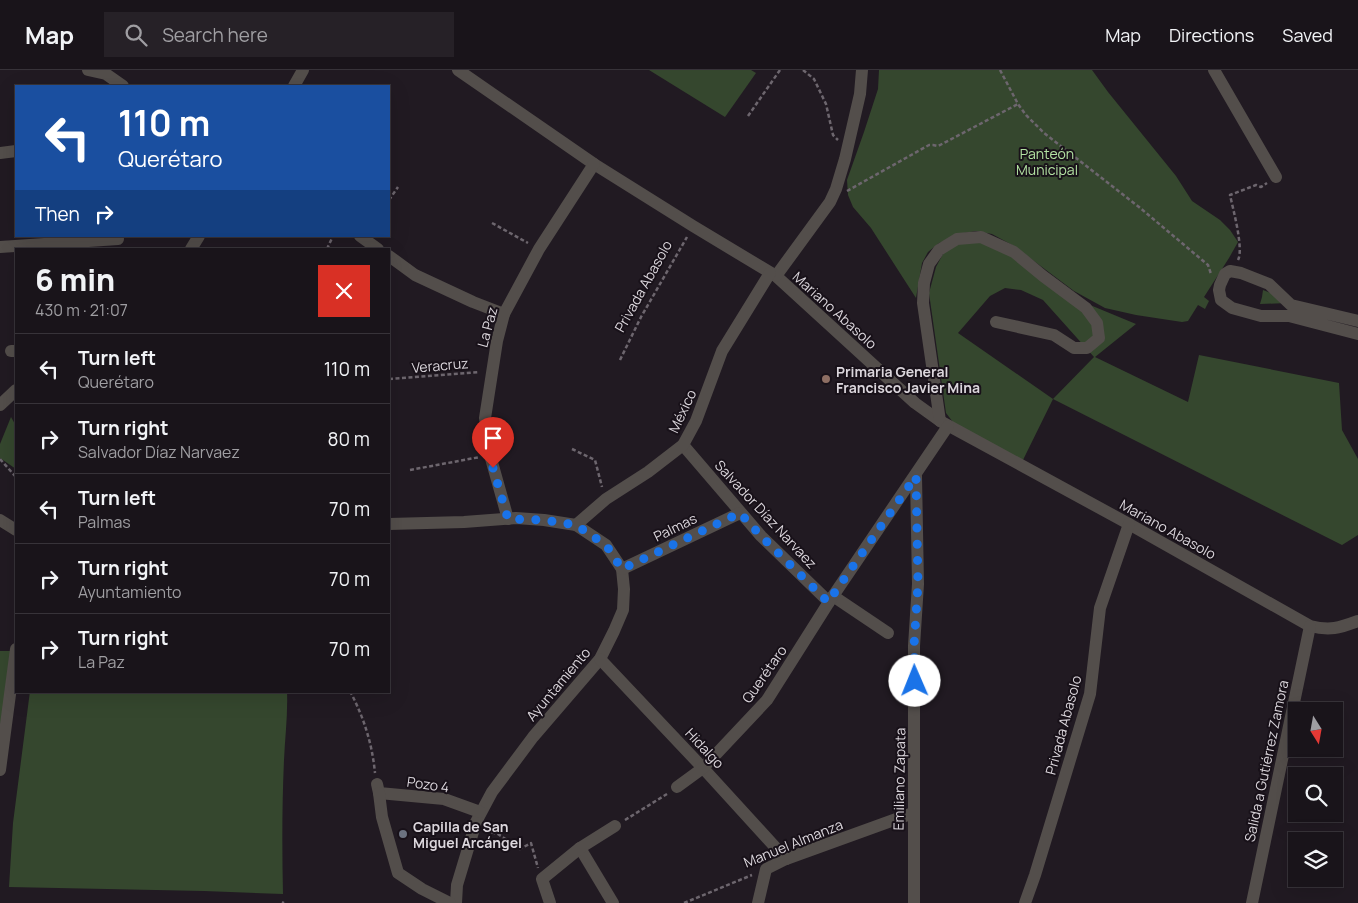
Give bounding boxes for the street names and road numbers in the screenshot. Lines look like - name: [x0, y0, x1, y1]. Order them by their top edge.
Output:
- street label: Privada Abasolo: [610, 237, 676, 335]
- street label: Mariano Abasolo: [789, 267, 881, 353]
- street label: La Paz: [473, 305, 501, 349]
- street label: Veracruz: [411, 353, 469, 377]
- street label: México: [664, 386, 700, 436]
- street label: Salvador Díaz Narvaez: [711, 456, 821, 572]
- street label: Mariano Abasolo: [1117, 495, 1219, 563]
- street label: Palmas: [650, 508, 700, 546]
- street label: Querétaro: [737, 641, 791, 707]
- street label: Ayuntamiento: [522, 643, 594, 725]
- street label: Privada Abasolo: [1041, 673, 1085, 777]
- street label: Salida a Gutiérrez Zamora: [1240, 678, 1292, 844]
- street label: Hidalgo: [681, 724, 729, 772]
- street label: Emiliano Zapata: [889, 728, 909, 830]
- street label: Pozo 4: [406, 772, 450, 796]
- street label: Manuel Almanza: [741, 814, 845, 872]

